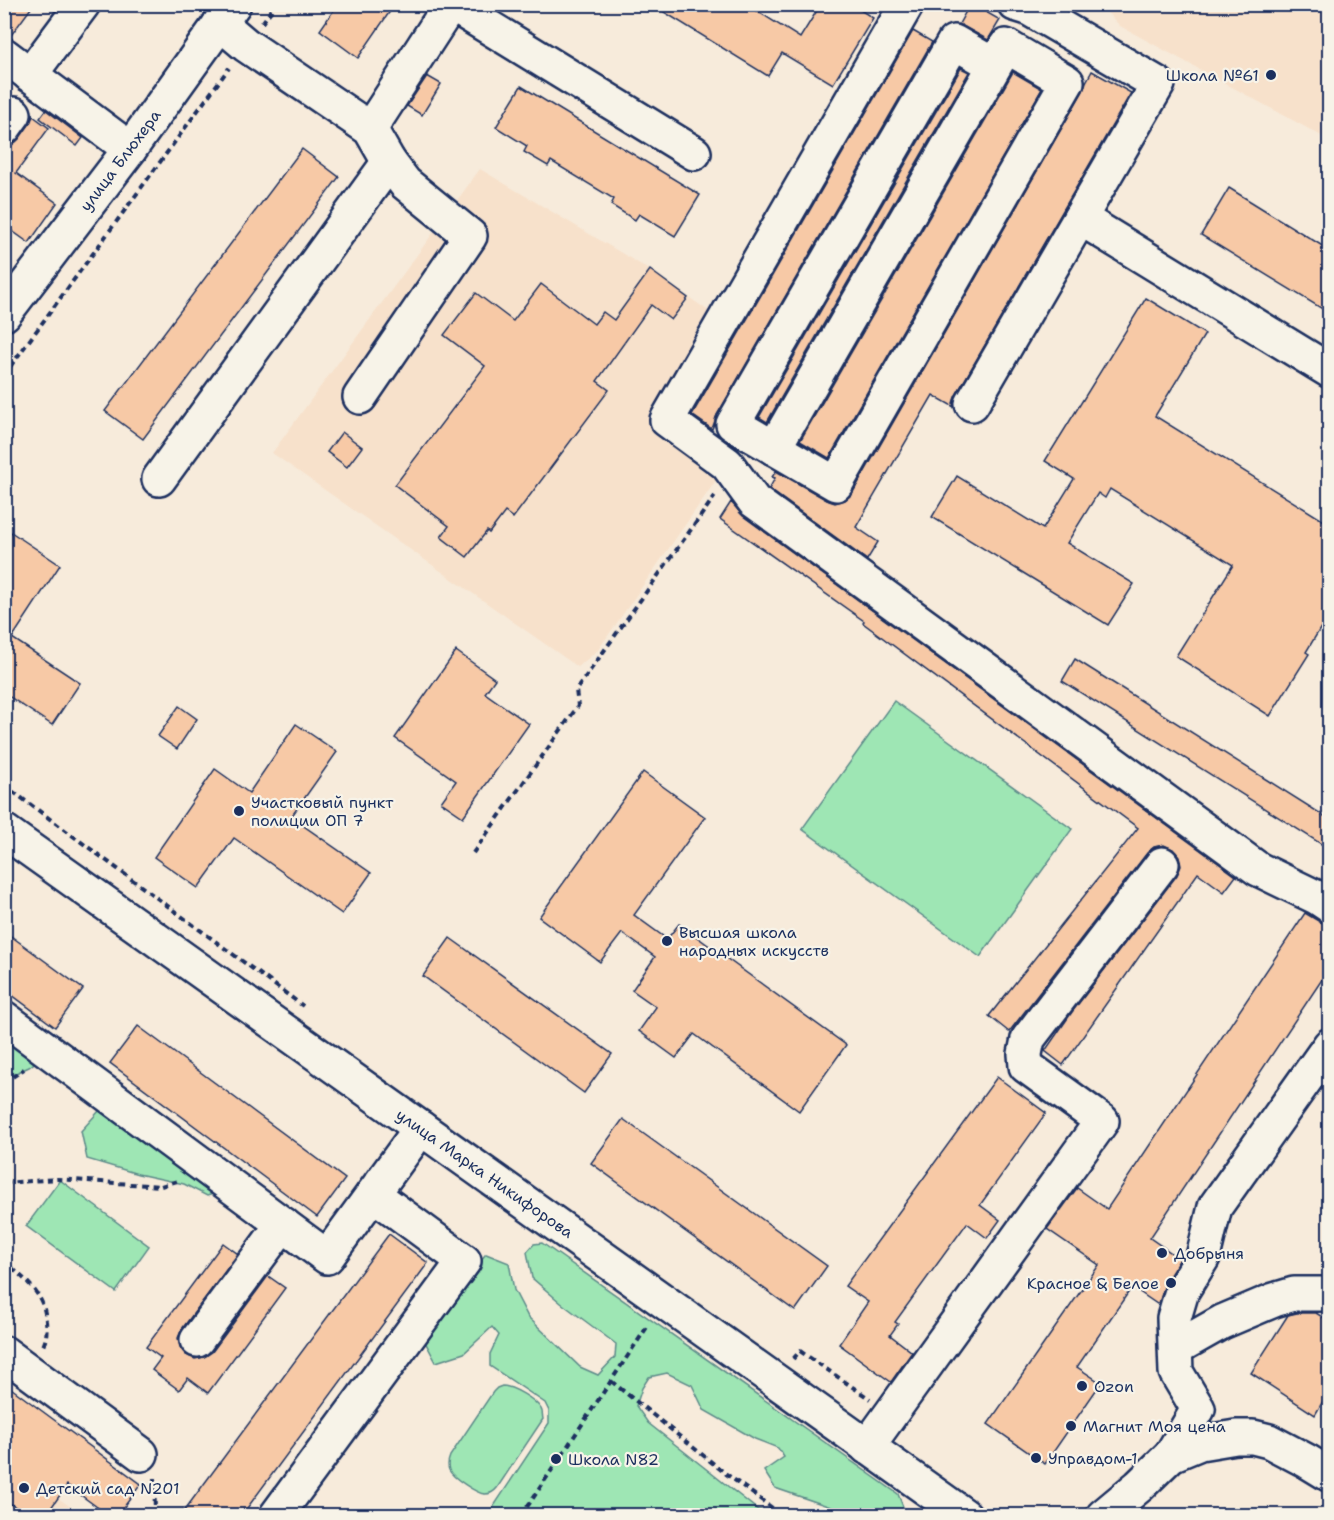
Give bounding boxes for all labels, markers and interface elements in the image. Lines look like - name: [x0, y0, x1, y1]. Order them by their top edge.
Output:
- place label: Школа №61: [1166, 65, 1259, 86]
- marker: Школа №61: [1264, 68, 1278, 82]
- street label: улица Блюхера: [75, 105, 166, 215]
- place label: Участковый пункт полиции ОП 7: [251, 792, 394, 831]
- marker: Участковый пункт полиции ОП 7: [232, 804, 246, 818]
- place label: Высшая школа народных искусств: [679, 922, 829, 961]
- marker: Высшая школа народных искусств: [660, 934, 674, 948]
- street label: улица Марка Никифорова: [392, 1104, 578, 1243]
- place label: Добрыня: [1174, 1243, 1244, 1264]
- marker: Добрыня: [1155, 1246, 1169, 1260]
- place label: Красное & Белое: [1027, 1273, 1159, 1294]
- marker: Красное & Белое: [1164, 1276, 1178, 1290]
- place label: Ozon: [1094, 1376, 1134, 1397]
- marker: Ozon: [1075, 1379, 1089, 1393]
- place label: Магнит Моя цена: [1083, 1416, 1226, 1437]
- marker: Магнит Моя цена: [1064, 1419, 1078, 1433]
- place label: Управдом-1: [1048, 1448, 1138, 1469]
- place label: Школа N82: [568, 1449, 659, 1470]
- marker: Управдом-1: [1029, 1451, 1043, 1465]
- marker: Школа N82: [549, 1452, 563, 1466]
- place label: Детский сад N201: [36, 1478, 180, 1499]
- marker: Детский сад N201: [17, 1481, 31, 1495]

